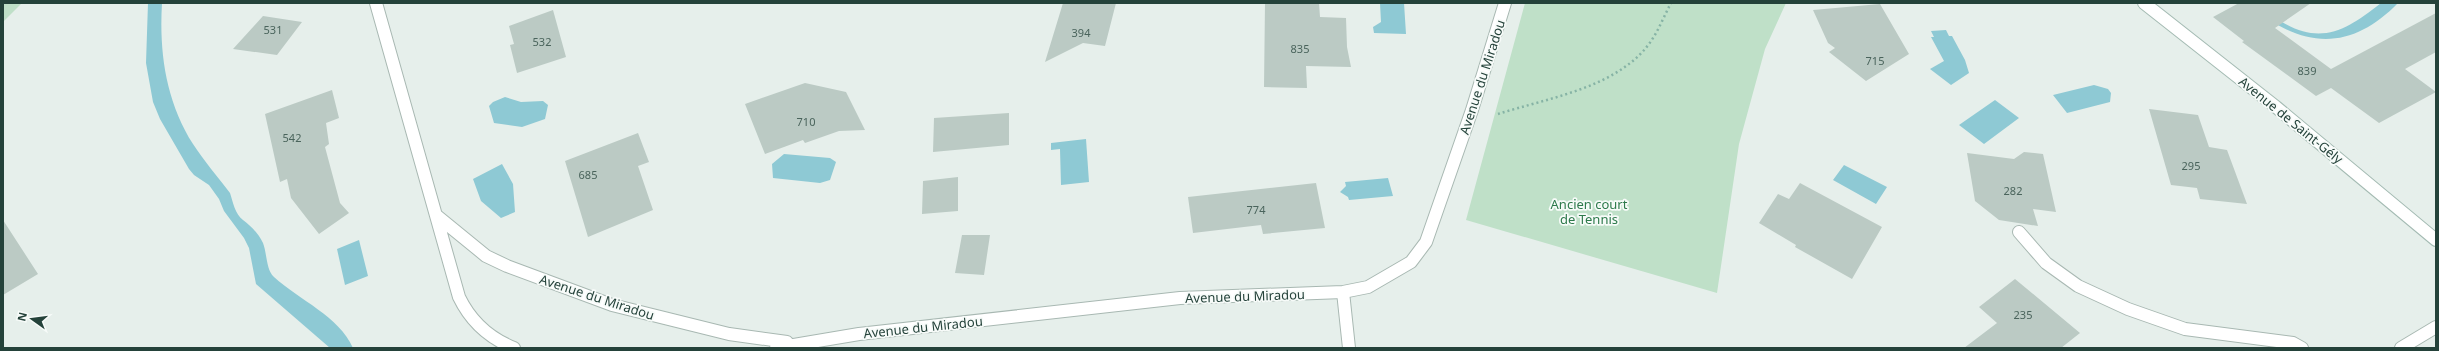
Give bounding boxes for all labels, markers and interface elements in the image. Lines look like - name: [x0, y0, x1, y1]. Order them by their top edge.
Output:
- street label: Avenue du Miradou: [1455, 17, 1509, 137]
- house number: 531: [264, 22, 282, 37]
- house number: 394: [1072, 25, 1091, 40]
- house number: 532: [533, 34, 551, 49]
- house number: 835: [1291, 41, 1309, 56]
- house number: 715: [1866, 53, 1884, 68]
- house number: 839: [2298, 63, 2316, 78]
- street label: Avenue de Saint-Gély: [2235, 72, 2347, 168]
- house number: 710: [797, 114, 815, 129]
- house number: 542: [283, 130, 301, 145]
- house number: 295: [2182, 158, 2200, 173]
- house number: 685: [579, 167, 597, 182]
- house number: 282: [2004, 183, 2022, 198]
- park label: Ancien court de Tennis: [1551, 195, 1628, 228]
- house number: 774: [1247, 202, 1266, 217]
- street label: Avenue du Miradou: [537, 270, 657, 324]
- street label: Avenue du Miradou: [1185, 285, 1305, 307]
- north arrow: [12, 299, 52, 339]
- house number: 235: [2014, 307, 2032, 322]
- text: N: [13, 310, 30, 323]
- street label: Avenue du Miradou: [862, 312, 984, 342]

